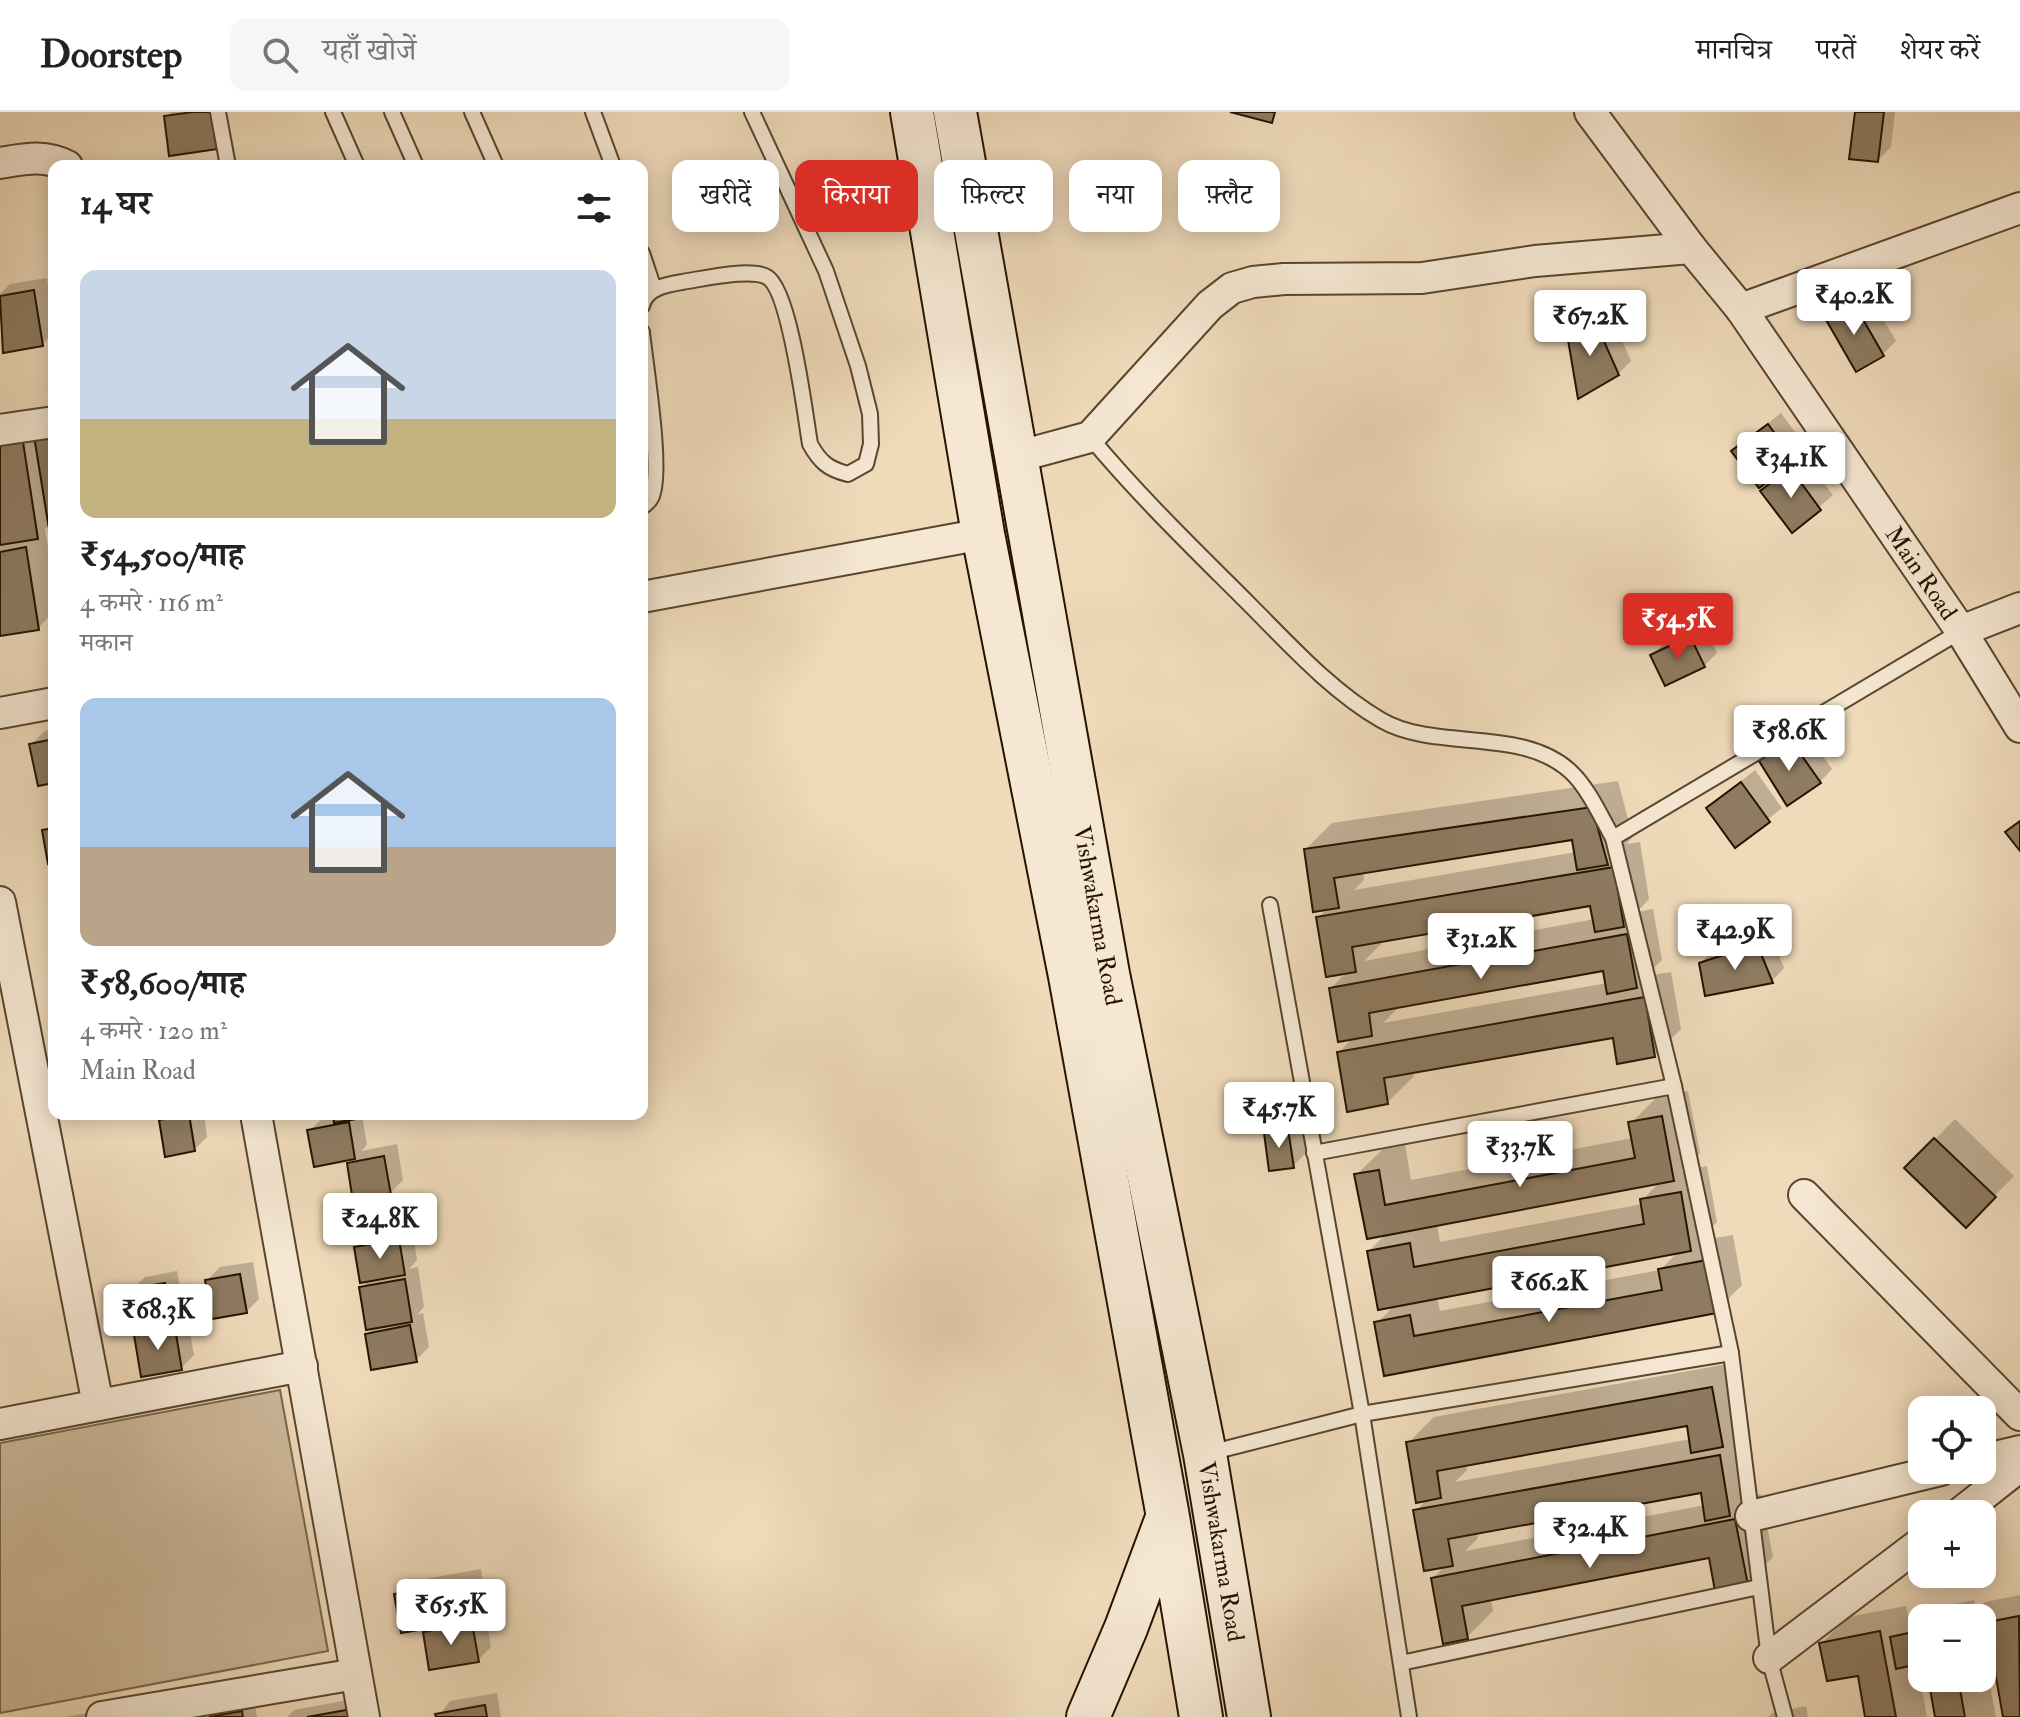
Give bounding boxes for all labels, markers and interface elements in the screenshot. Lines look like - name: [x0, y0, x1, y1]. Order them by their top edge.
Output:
- search box: [230, 19, 790, 91]
- text: Doorstep: [40, 31, 182, 79]
- text: यहाँ खोजें: [322, 32, 416, 69]
- icon: search: [258, 33, 302, 77]
- text: मानचित्र: [1696, 33, 1772, 68]
- text: परतें: [1816, 33, 1856, 68]
- text: शेयर करें: [1900, 33, 1980, 68]
- chip: खरीदें: [672, 160, 779, 232]
- chip: किराया: [795, 160, 918, 232]
- chip: फ़िल्टर: [934, 160, 1053, 232]
- chip: नया: [1069, 160, 1162, 232]
- chip: फ़्लैट: [1178, 160, 1280, 232]
- text: 14 घर: [80, 182, 151, 225]
- icon: filters: [572, 186, 616, 230]
- pin: ₹40.2K: [1789, 269, 1919, 337]
- text: ₹40.2K: [1815, 279, 1893, 311]
- pin: ₹67.2K: [1525, 290, 1655, 358]
- text: ₹67.2K: [1552, 300, 1628, 332]
- icon: home: [276, 322, 420, 466]
- pin: ₹34.1K: [1726, 432, 1856, 500]
- text: ₹34.1K: [1755, 442, 1827, 474]
- street label: Main Road: [1878, 520, 1964, 626]
- text: ₹54,500/माह: [80, 534, 244, 577]
- text: 4 कमरे · 116 m²: [80, 587, 223, 619]
- pin: ₹54.5K: [1613, 593, 1743, 661]
- text: ₹54.5K: [1641, 603, 1715, 635]
- text: मकान: [80, 627, 133, 659]
- pin: ₹58.6K: [1724, 705, 1854, 773]
- text: ₹58.6K: [1752, 715, 1826, 747]
- icon: home: [276, 750, 420, 894]
- street label: Vishwakarma Road: [1066, 823, 1129, 1008]
- pin: ₹42.9K: [1670, 904, 1800, 972]
- pin: ₹31.2K: [1416, 913, 1546, 981]
- text: ₹42.9K: [1696, 914, 1774, 946]
- text: ₹31.2K: [1446, 923, 1516, 955]
- text: ₹58,600/माह: [80, 962, 245, 1005]
- text: 4 कमरे · 120 m²: [80, 1015, 227, 1047]
- text: Main Road: [80, 1055, 196, 1087]
- pin: ₹45.7K: [1214, 1082, 1344, 1150]
- text: ₹45.7K: [1242, 1092, 1316, 1124]
- pin: ₹33.7K: [1455, 1121, 1585, 1189]
- text: ₹33.7K: [1486, 1131, 1554, 1163]
- pin: ₹24.8K: [315, 1193, 445, 1261]
- text: ₹24.8K: [341, 1203, 419, 1235]
- pin: ₹66.2K: [1484, 1256, 1614, 1324]
- text: ₹66.2K: [1510, 1266, 1588, 1298]
- pin: ₹68.3K: [93, 1284, 223, 1352]
- text: ₹68.3K: [121, 1294, 195, 1326]
- map controls: [1908, 1396, 1996, 1692]
- button: locate: [1908, 1396, 1996, 1484]
- street label: Vishwakarma Road: [1190, 1459, 1251, 1644]
- button: +: [1908, 1500, 1996, 1588]
- pin: ₹32.4K: [1525, 1502, 1655, 1570]
- text: ₹32.4K: [1552, 1512, 1628, 1544]
- pin: ₹65.5K: [386, 1579, 516, 1647]
- text: ₹65.5K: [415, 1589, 488, 1621]
- button: −: [1908, 1604, 1996, 1692]

